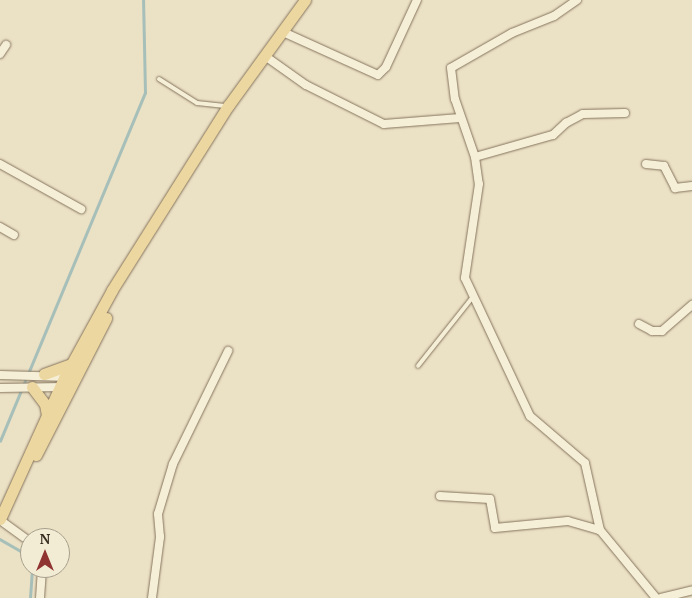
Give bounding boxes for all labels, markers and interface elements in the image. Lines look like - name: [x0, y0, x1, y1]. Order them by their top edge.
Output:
- north arrow: [20, 528, 70, 578]
- text: N: [40, 529, 50, 548]

